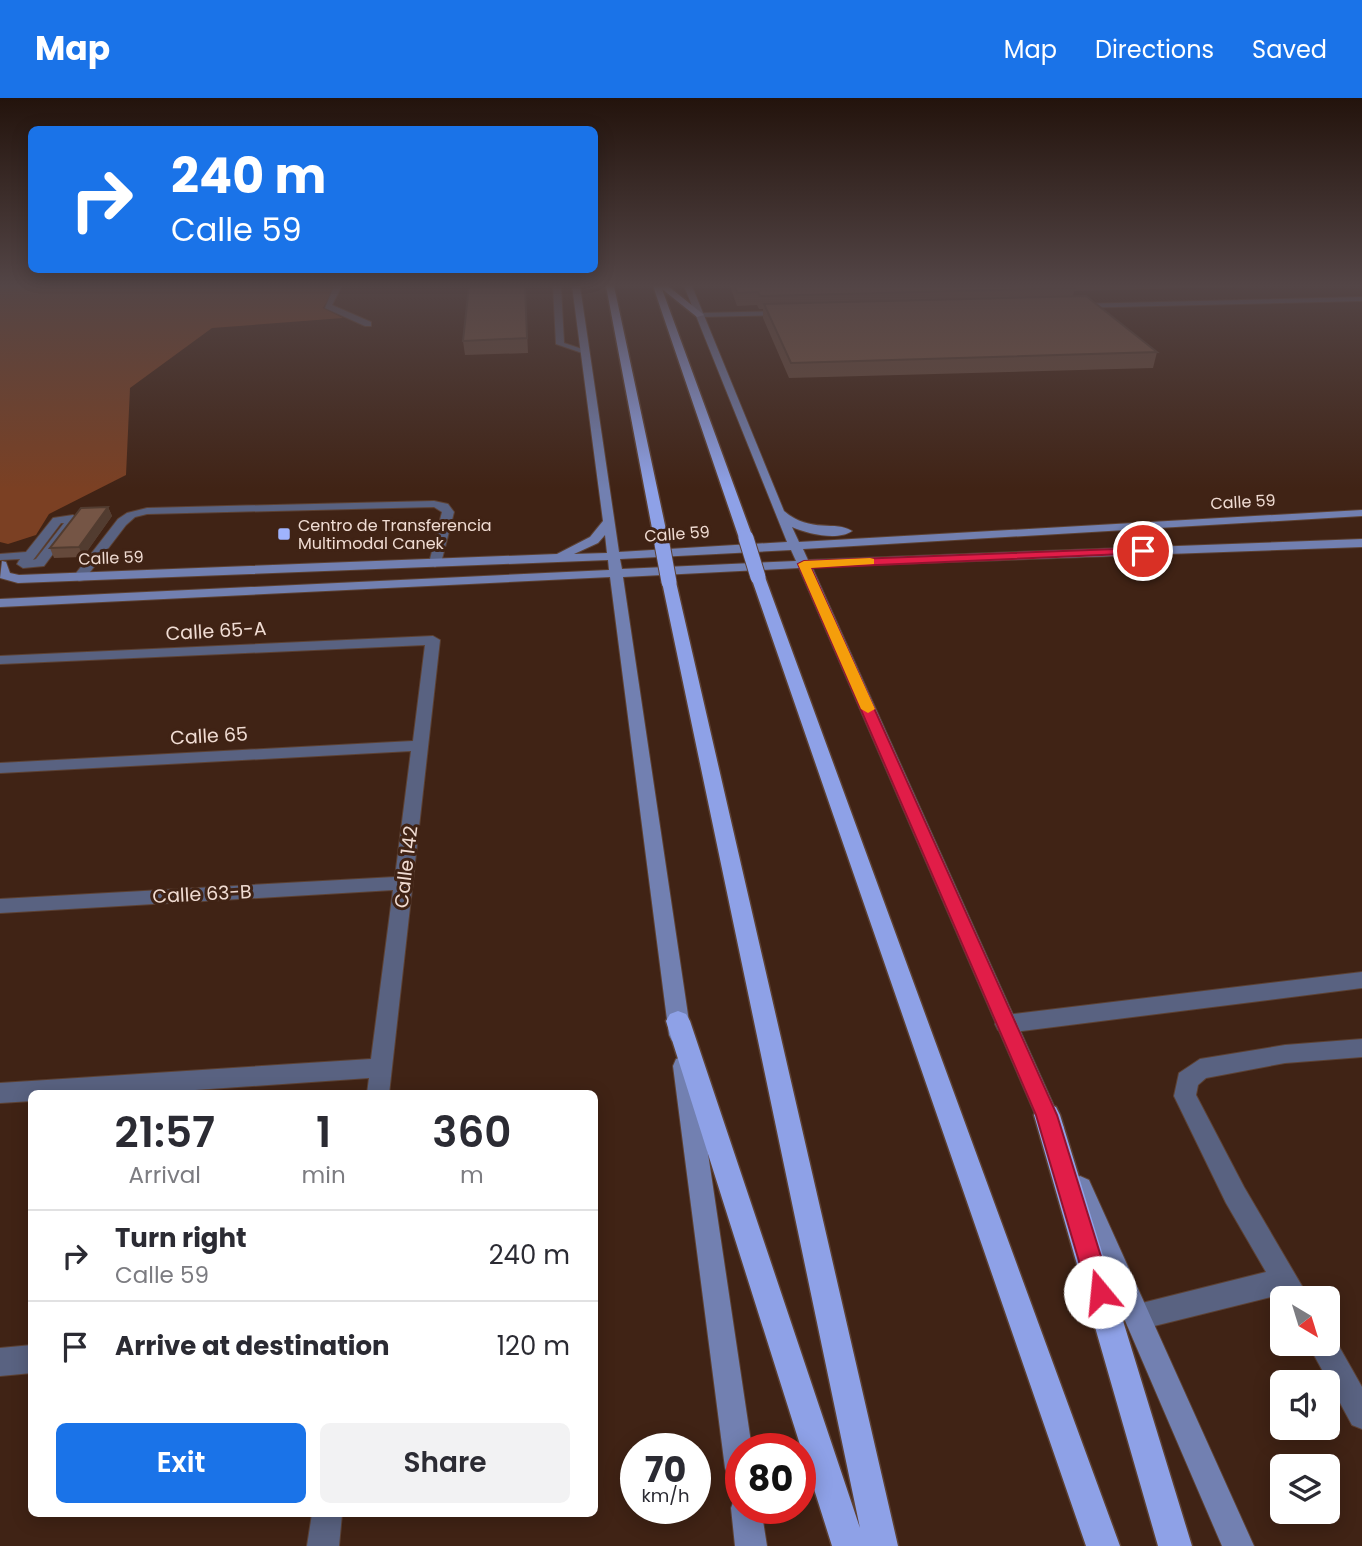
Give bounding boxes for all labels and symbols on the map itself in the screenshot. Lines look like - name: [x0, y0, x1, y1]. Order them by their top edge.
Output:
- street label: Calle 59: [1210, 489, 1276, 515]
- place label: Centro de Transferencia Multimodal Canek: [298, 514, 492, 555]
- street label: Calle 59: [644, 520, 710, 548]
- pin: [1113, 521, 1173, 581]
- marker: Centro de Transferencia Multimodal Canek: [276, 526, 292, 542]
- street label: Calle 59: [78, 545, 144, 571]
- street label: Calle 65-A: [165, 615, 267, 647]
- street label: Calle 65: [169, 720, 249, 752]
- street label: Calle 142: [388, 824, 424, 910]
- street label: Calle 63-B: [152, 878, 252, 910]
- position arrow: [1063, 1255, 1137, 1329]
- north arrow: [1270, 1286, 1340, 1356]
- speed limit sign: 80: [725, 1433, 816, 1524]

